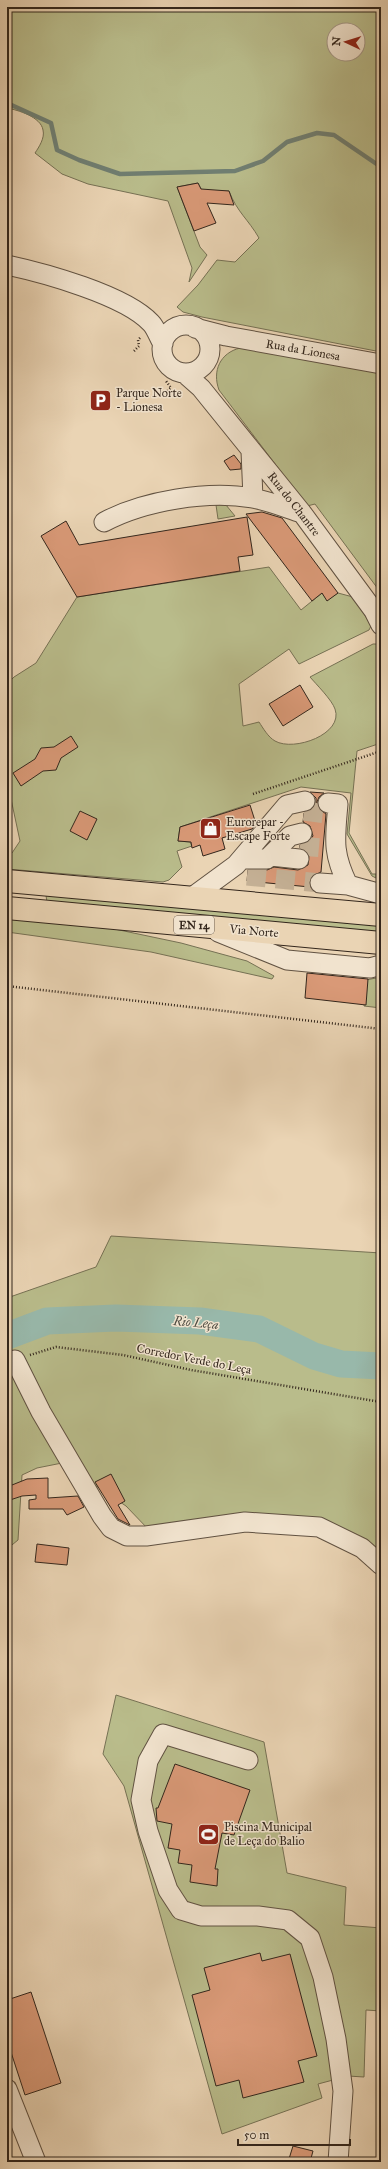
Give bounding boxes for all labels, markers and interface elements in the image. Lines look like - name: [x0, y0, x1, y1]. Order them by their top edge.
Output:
- north arrow: [326, 22, 366, 62]
- text: N: [330, 36, 343, 46]
- street label: Rua da Lionesa: [265, 337, 342, 364]
- place label: Parque Norte - Lionesa: [116, 386, 182, 414]
- parking icon: Parque Norte - Lionesa: [87, 387, 113, 413]
- street label: Rua do Chantre: [265, 469, 323, 539]
- place label: Eurorepar - Escape Forte: [226, 815, 290, 843]
- shop icon: Eurorepar - Escape Forte: [198, 816, 224, 842]
- road number: EN 14: [174, 916, 214, 934]
- street label: Via Norte: [228, 922, 279, 940]
- water label: Rio Leça: [172, 1313, 219, 1333]
- street label: Corredor Verde do Leça: [135, 1341, 254, 1377]
- place label: Piscina Municipal de Leça do Balio: [224, 1820, 313, 1848]
- sports icon: Piscina Municipal de Leça do Balio: [196, 1821, 222, 1847]
- scale bar: [238, 2121, 350, 2147]
- text: 50 m: [244, 2128, 269, 2142]

